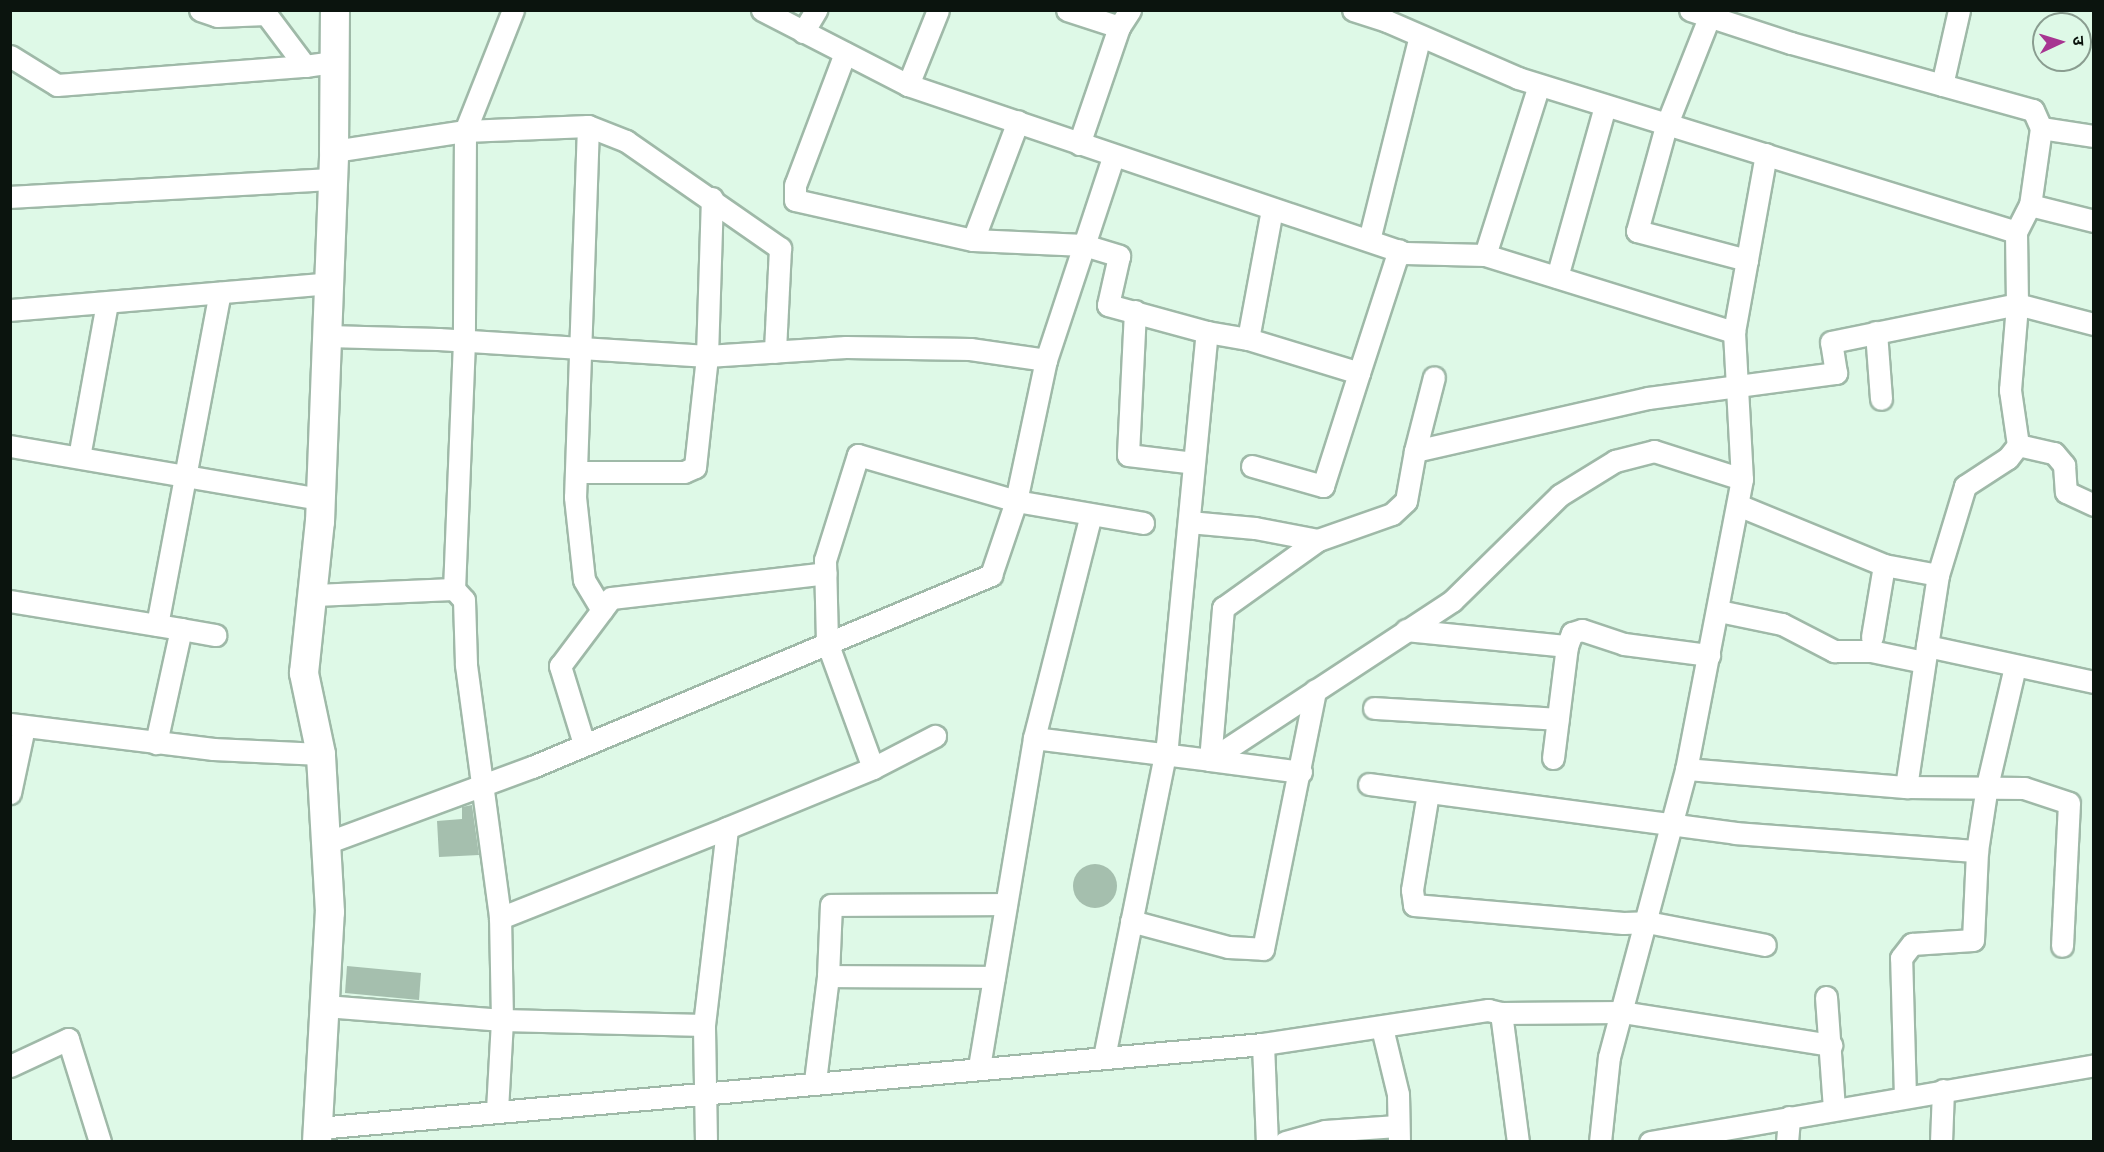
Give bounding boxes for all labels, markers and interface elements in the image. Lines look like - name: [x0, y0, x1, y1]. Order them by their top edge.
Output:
- north arrow: [2032, 12, 2092, 72]
- text: उ: [2066, 35, 2090, 46]

